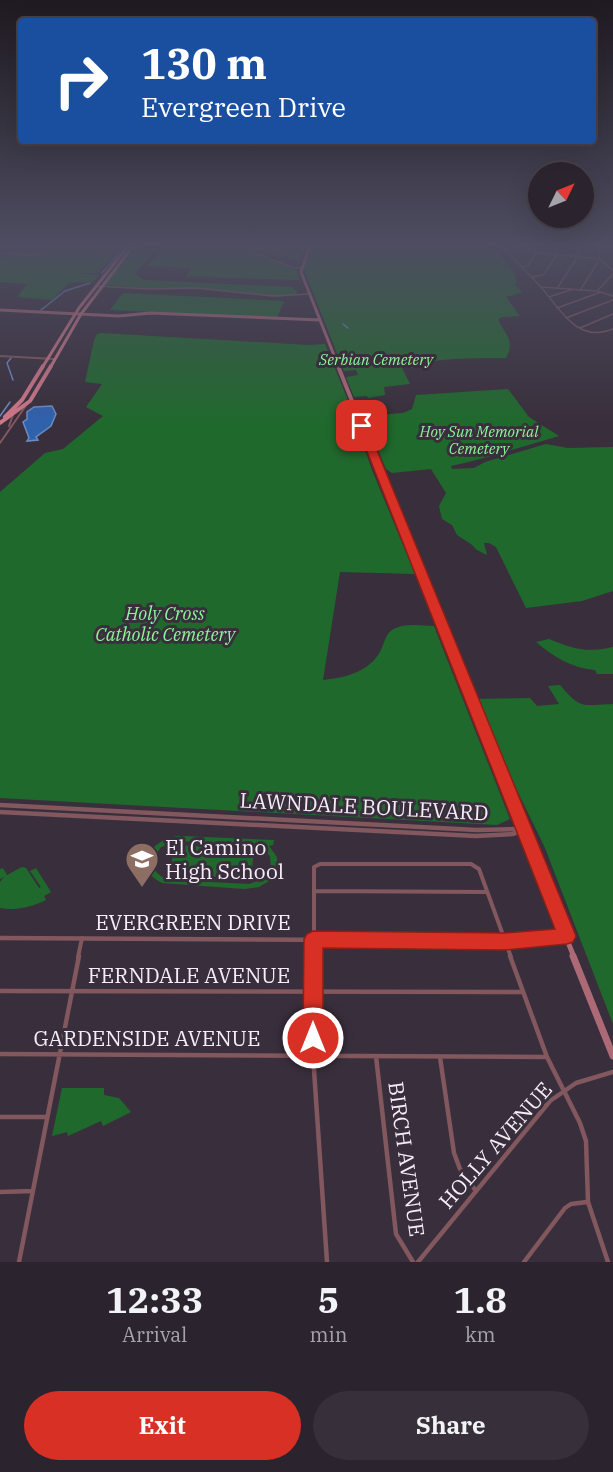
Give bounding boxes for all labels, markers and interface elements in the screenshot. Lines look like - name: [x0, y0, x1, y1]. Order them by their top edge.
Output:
- text: 130 m: [141, 36, 267, 91]
- icon: right: [42, 42, 120, 120]
- text: Evergreen Drive: [141, 89, 346, 124]
- north arrow: [528, 162, 594, 228]
- map controls: [528, 162, 594, 228]
- park label: Serbian Cemetery: [318, 350, 434, 369]
- pin: [336, 400, 387, 451]
- icon: arrive: [345, 409, 378, 442]
- park label: Hoy Sun Memorial Cemetery: [419, 422, 539, 458]
- park label: Holy Cross Catholic Cemetery: [95, 602, 237, 646]
- street label: LAWNDALE BOULEVARD: [239, 786, 489, 826]
- place label: El Camino High School: [165, 833, 284, 885]
- school or university icon: El Camino High School: [124, 841, 160, 888]
- street label: EVERGREEN DRIVE: [95, 908, 291, 936]
- street label: FERNDALE AVENUE: [88, 961, 290, 989]
- position arrow: [281, 1006, 345, 1070]
- street label: GARDENSIDE AVENUE: [34, 1024, 260, 1052]
- street label: HOLLY AVENUE: [432, 1076, 558, 1214]
- street label: BIRCH AVENUE: [382, 1080, 432, 1238]
- text: 12:33: [106, 1276, 203, 1323]
- text: 5: [318, 1276, 339, 1323]
- text: 1.8: [454, 1276, 507, 1323]
- text: Arrival: [122, 1321, 187, 1348]
- text: min: [309, 1321, 348, 1348]
- text: km: [465, 1321, 496, 1348]
- button: Exit: [24, 1391, 301, 1460]
- button: Share: [313, 1391, 589, 1460]

